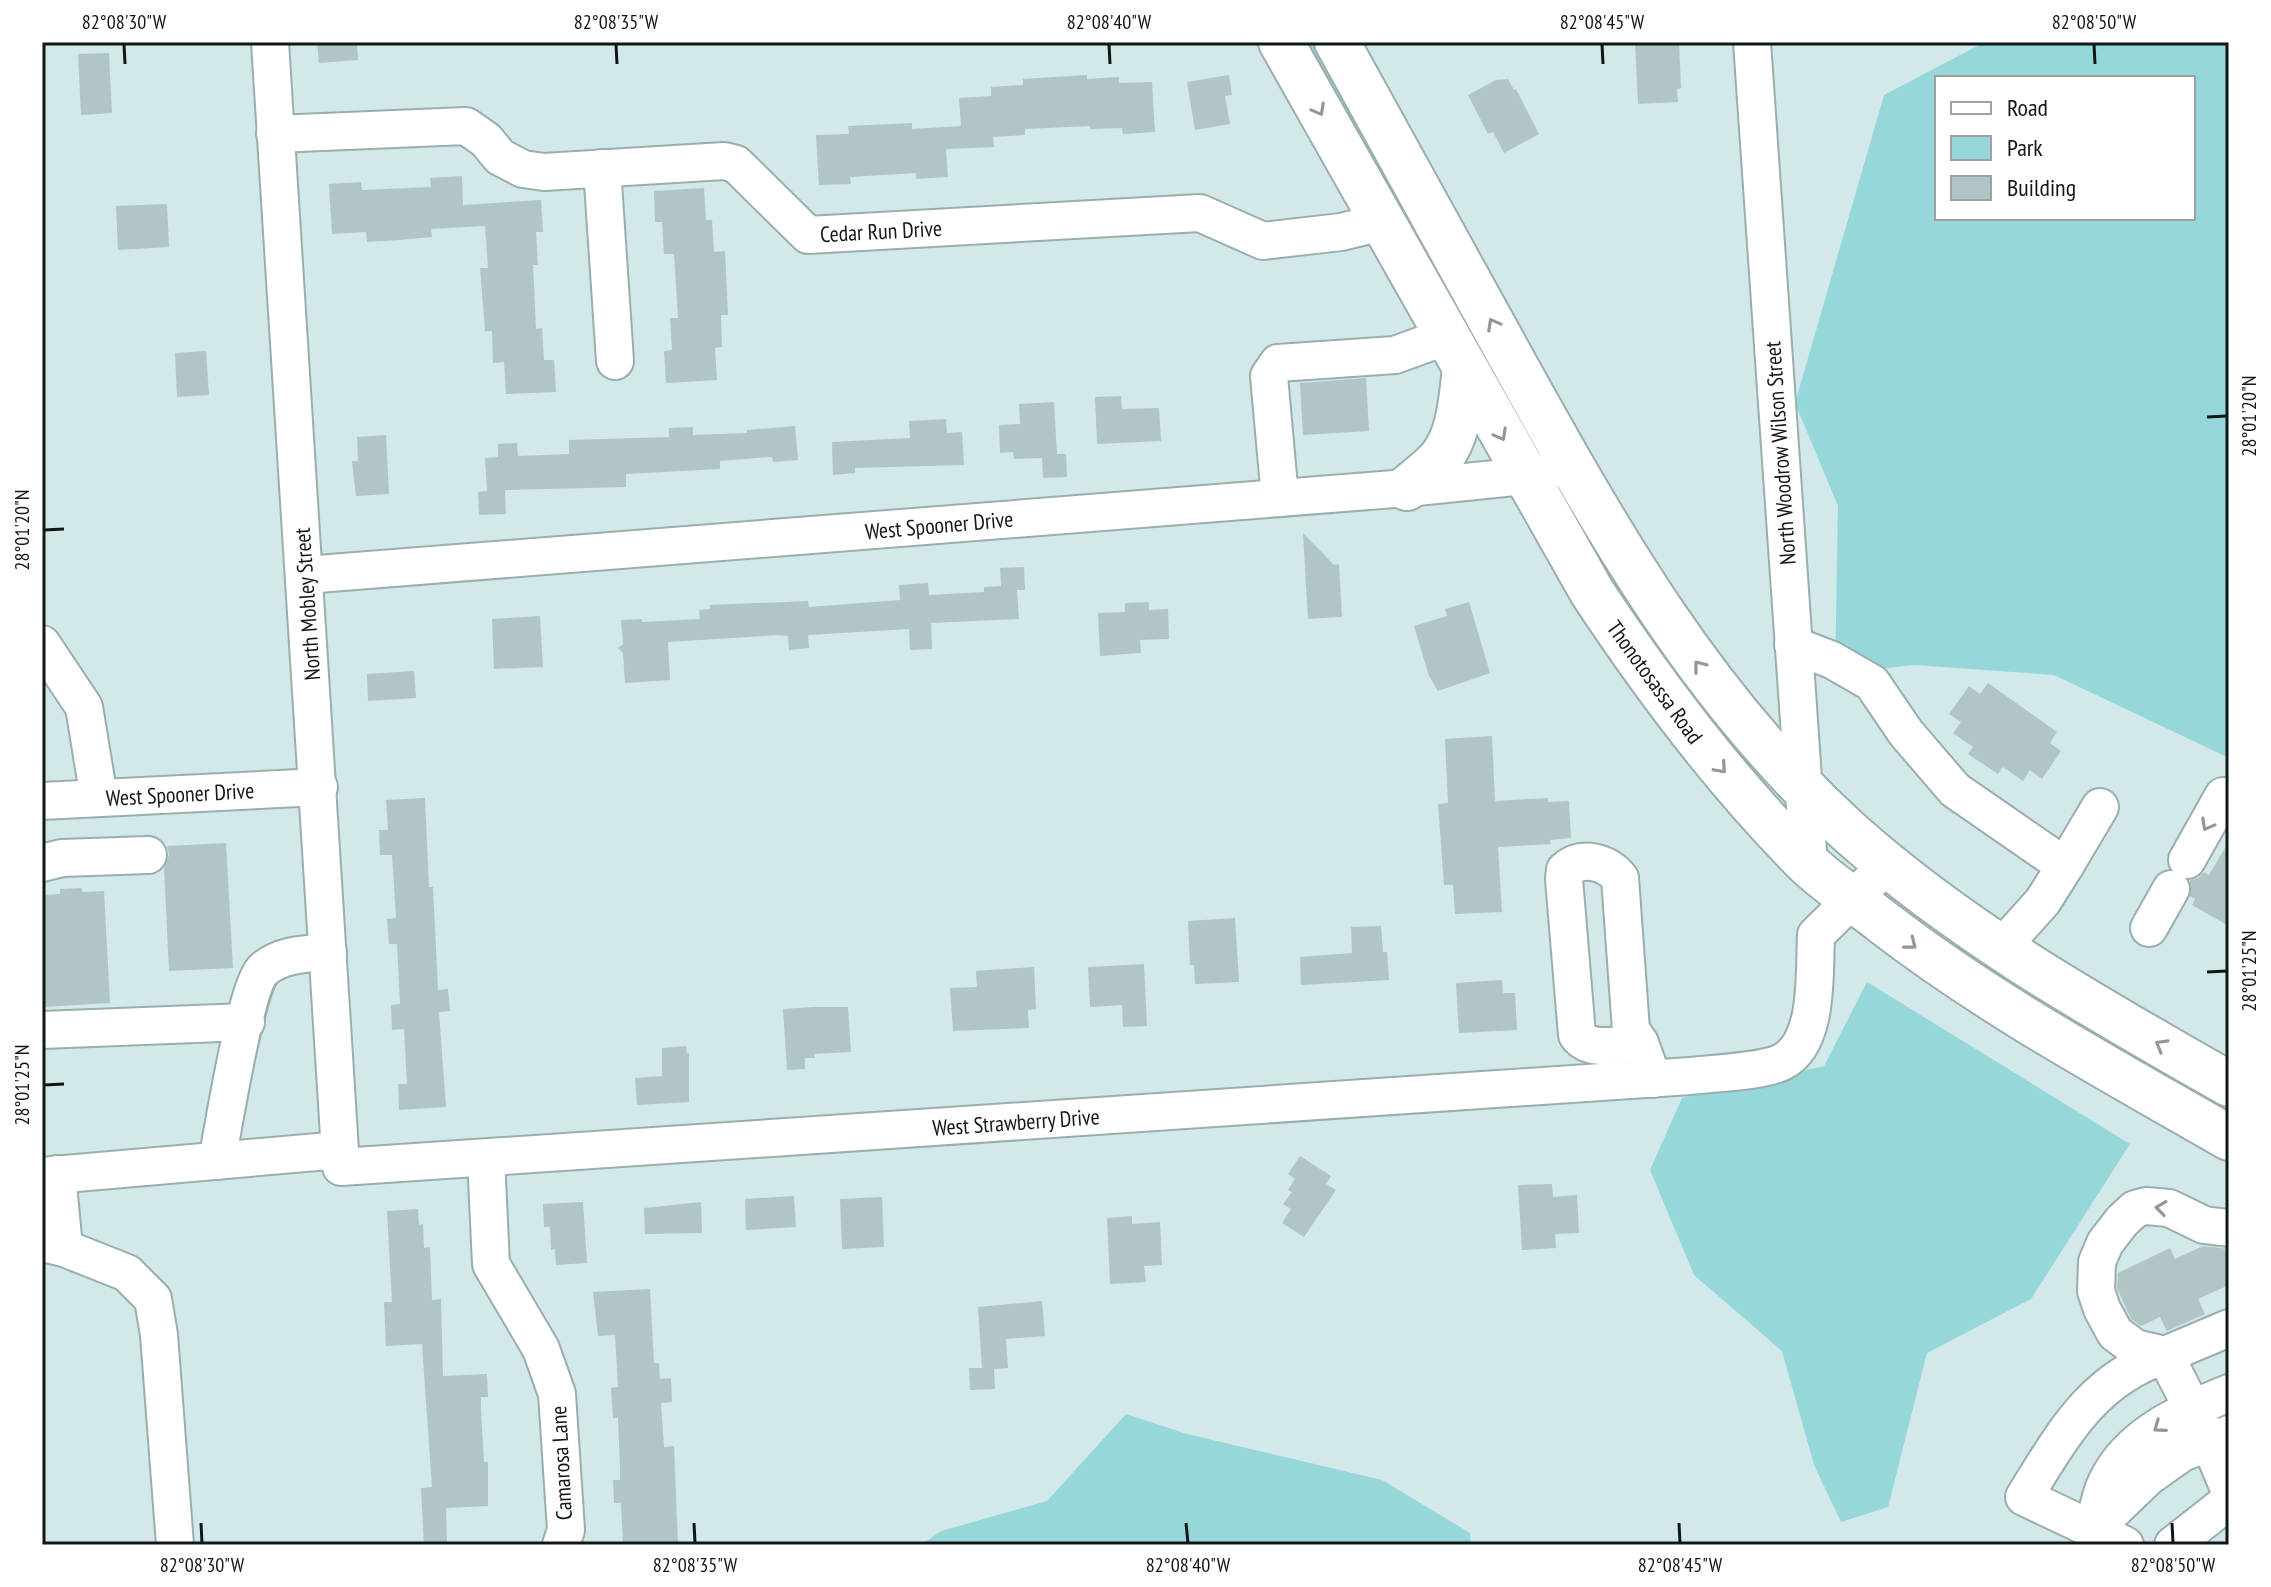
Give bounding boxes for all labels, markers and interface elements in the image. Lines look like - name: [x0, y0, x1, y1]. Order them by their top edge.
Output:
- text: 82°08'30"W: [82, 9, 167, 35]
- text: 82°08'35"W: [574, 9, 659, 35]
- text: 82°08'40"W: [1067, 9, 1152, 35]
- text: 82°08'45"W: [1560, 9, 1645, 35]
- text: 82°08'50"W: [2052, 9, 2137, 35]
- legend: [1935, 76, 2195, 220]
- text: Road: [2007, 92, 2048, 123]
- one-way arrow: [1309, 101, 1325, 116]
- text: Park: [2007, 132, 2043, 163]
- text: Building: [2007, 172, 2076, 203]
- street label: Cedar Run Drive: [819, 214, 943, 248]
- one-way arrow: [1487, 317, 1502, 332]
- street label: North Woodrow Wilson Street: [1758, 340, 1802, 566]
- text: 28°01'20"N: [2236, 376, 2262, 456]
- one-way arrow: [1491, 426, 1507, 440]
- text: 28°01'20"N: [9, 490, 35, 570]
- street label: West Spooner Drive: [864, 505, 1014, 545]
- street label: North Mobley Street: [288, 527, 326, 681]
- street label: Thonotosassa Road: [1601, 615, 1709, 749]
- one-way arrow: [1694, 660, 1708, 675]
- one-way arrow: [1711, 758, 1725, 773]
- street label: West Spooner Drive: [105, 776, 255, 812]
- one-way arrow: [2201, 816, 2216, 831]
- text: 28°01'25"N: [2236, 931, 2262, 1011]
- one-way arrow: [1902, 934, 1917, 948]
- one-way arrow: [2156, 1039, 2170, 1055]
- text: 28°01'25"N: [9, 1045, 35, 1125]
- street label: West Strawberry Drive: [931, 1102, 1101, 1142]
- one-way arrow: [2154, 1200, 2168, 1217]
- street label: Camarosa Lane: [544, 1405, 578, 1521]
- one-way arrow: [2154, 1417, 2168, 1432]
- text: 82°08'30"W: [160, 1552, 245, 1578]
- text: 82°08'35"W: [653, 1552, 738, 1578]
- text: 82°08'40"W: [1146, 1552, 1231, 1578]
- text: 82°08'45"W: [1638, 1552, 1723, 1578]
- text: 82°08'50"W: [2131, 1552, 2216, 1578]

